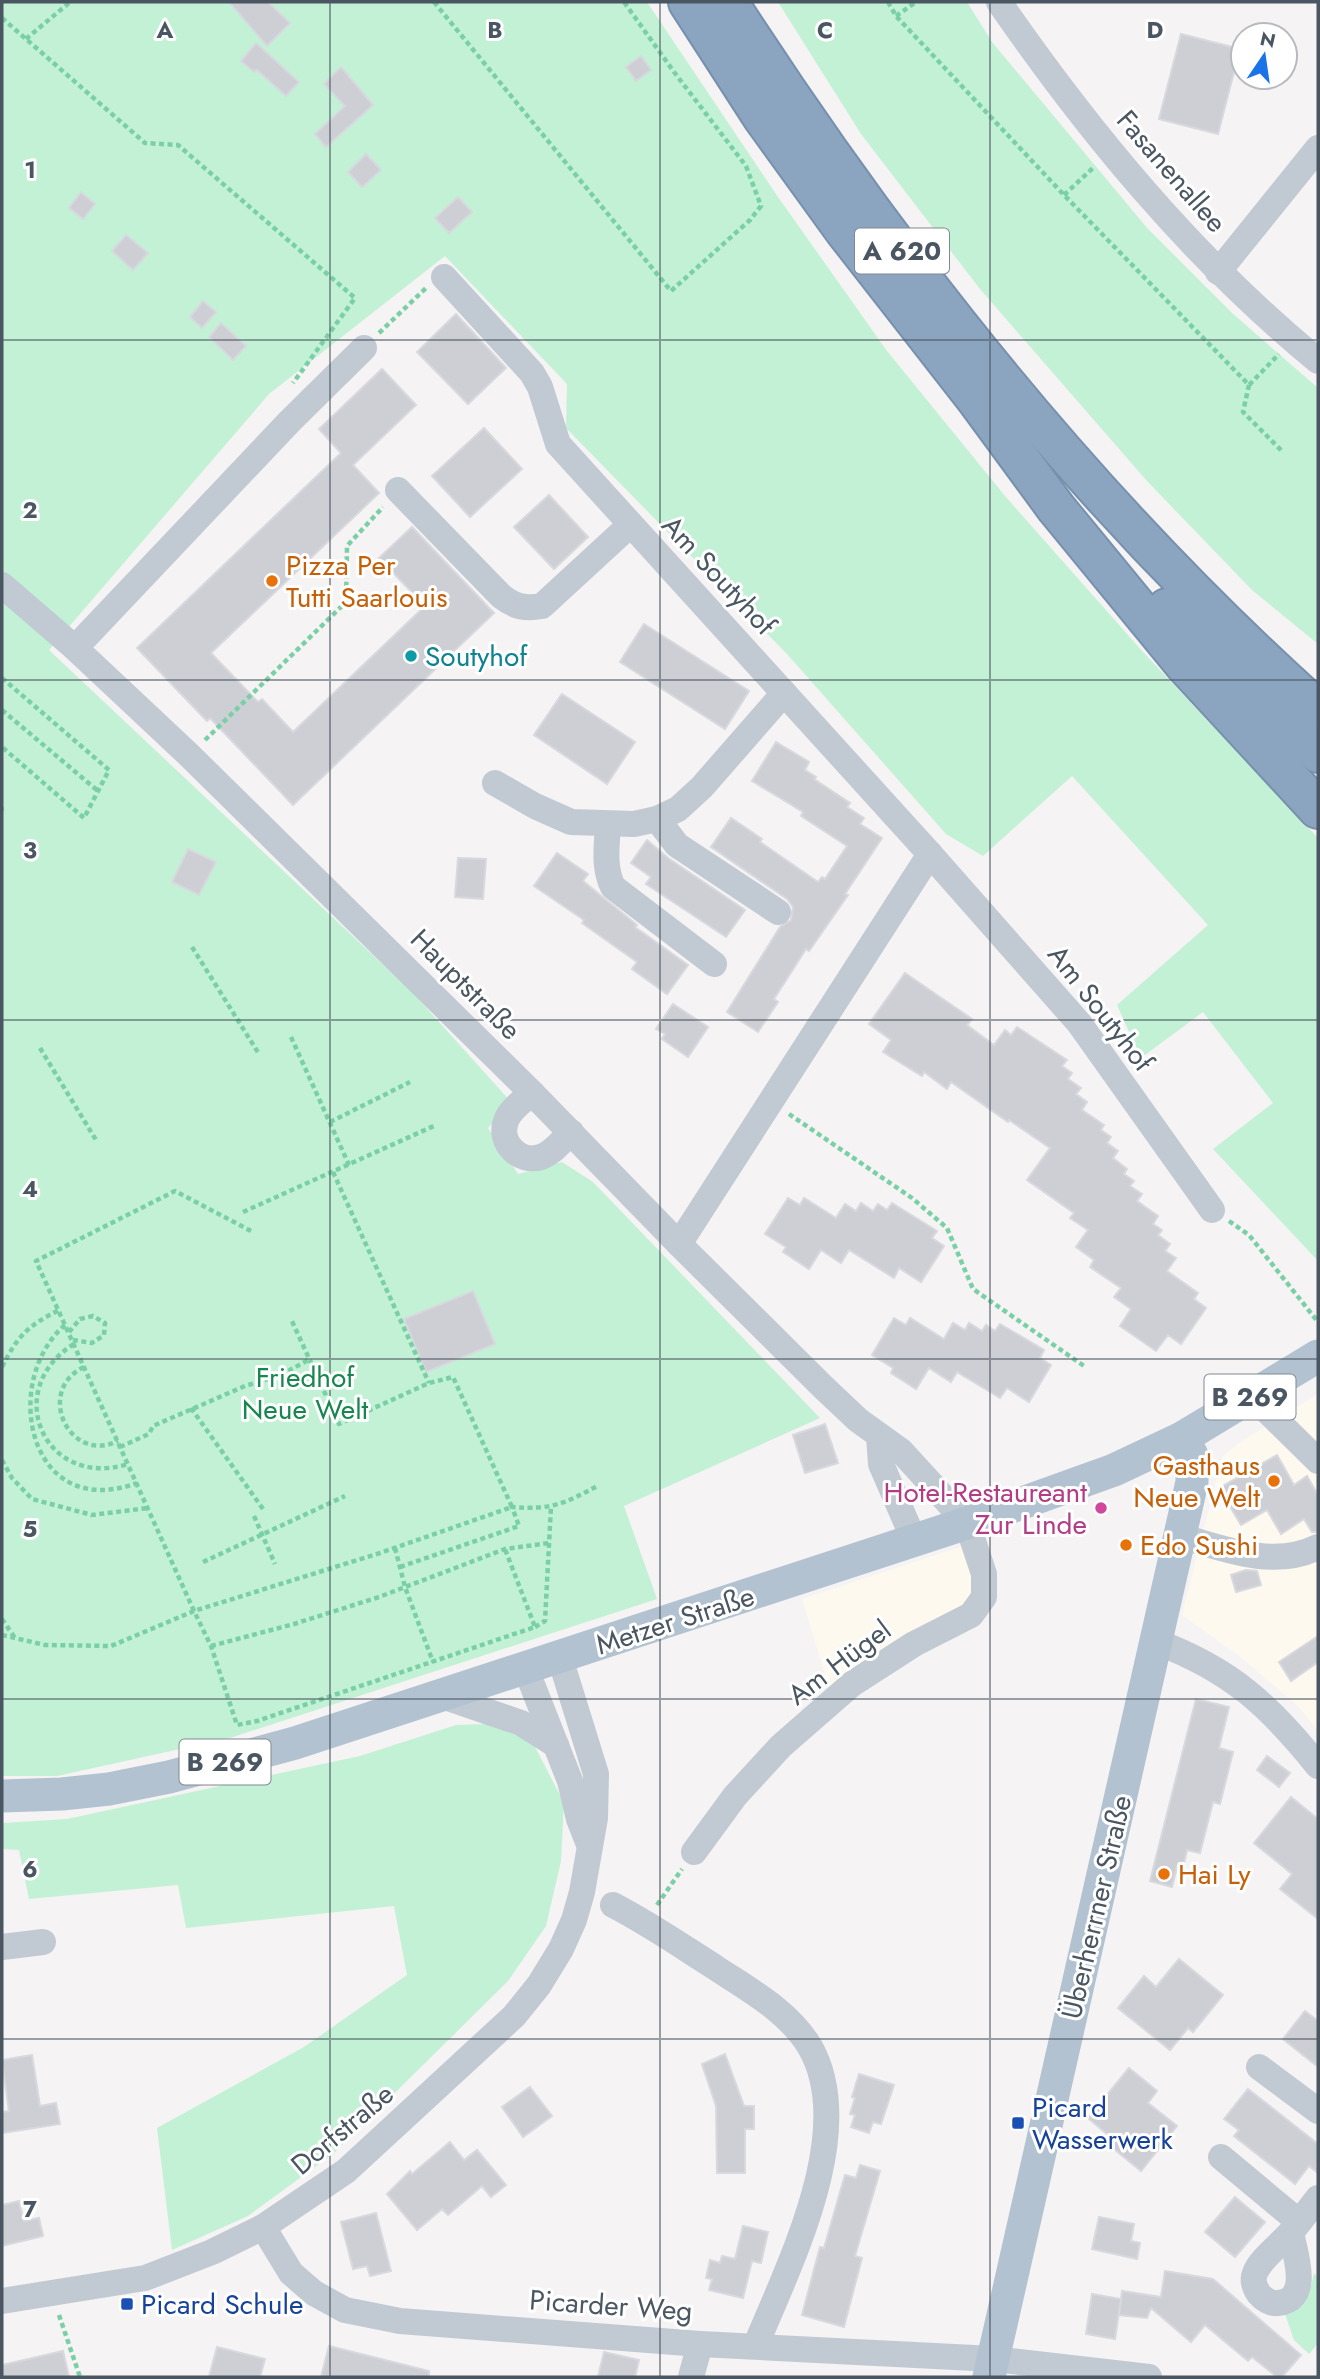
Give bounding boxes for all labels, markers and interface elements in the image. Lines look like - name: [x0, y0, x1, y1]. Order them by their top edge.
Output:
- text: A: [156, 13, 174, 47]
- text: B: [487, 13, 503, 47]
- text: C: [817, 13, 833, 47]
- text: D: [1147, 13, 1164, 47]
- north arrow: [1229, 21, 1299, 91]
- text: N: [1257, 25, 1278, 55]
- street label: Fasanenallee: [1107, 101, 1236, 242]
- text: 1: [24, 153, 36, 187]
- road number: A 620: [855, 228, 949, 274]
- text: 2: [22, 493, 38, 527]
- street label: Am Soutyhof: [652, 506, 786, 645]
- place label: Pizza Per Tutti Saarlouis: [286, 545, 447, 618]
- marker: Pizza Per Tutti Saarlouis: [264, 573, 280, 589]
- place label: Soutyhof: [425, 636, 528, 677]
- marker: Soutyhof: [403, 648, 419, 664]
- text: 3: [23, 833, 37, 867]
- street label: Hauptstraße: [401, 920, 530, 1049]
- street label: Am Soutyhof: [1038, 936, 1164, 1081]
- text: 4: [22, 1172, 38, 1206]
- park label: Friedhof Neue Welt: [242, 1357, 369, 1430]
- road number: B 269: [1204, 1374, 1296, 1420]
- place label: Gasthaus Neue Welt: [1133, 1445, 1260, 1518]
- place label: Hotel-Restaureant Zur Linde: [883, 1472, 1087, 1545]
- marker: Gasthaus Neue Welt: [1266, 1473, 1282, 1489]
- marker: Hotel-Restaureant Zur Linde: [1093, 1500, 1109, 1516]
- text: 5: [23, 1512, 37, 1546]
- place label: Edo Sushi: [1140, 1525, 1258, 1566]
- marker: Edo Sushi: [1118, 1537, 1134, 1553]
- street label: Metzer Straße: [591, 1576, 760, 1665]
- street label: Am Hügel: [779, 1610, 900, 1715]
- road number: B 269: [180, 1740, 270, 1784]
- street label: Überherrner Straße: [1051, 1791, 1142, 2023]
- text: 6: [22, 1852, 38, 1886]
- place label: Hai Ly: [1178, 1854, 1251, 1895]
- marker: Hai Ly: [1156, 1866, 1172, 1882]
- street label: Dorfstraße: [282, 2074, 403, 2185]
- place label: Picard Wasserwerk: [1032, 2087, 1173, 2160]
- marker: Picard Wasserwerk: [1010, 2115, 1026, 2131]
- text: 7: [23, 2192, 37, 2226]
- street label: Picarder Weg: [528, 2279, 694, 2332]
- place label: Picard Schule: [141, 2284, 303, 2325]
- marker: Picard Schule: [119, 2296, 135, 2312]

